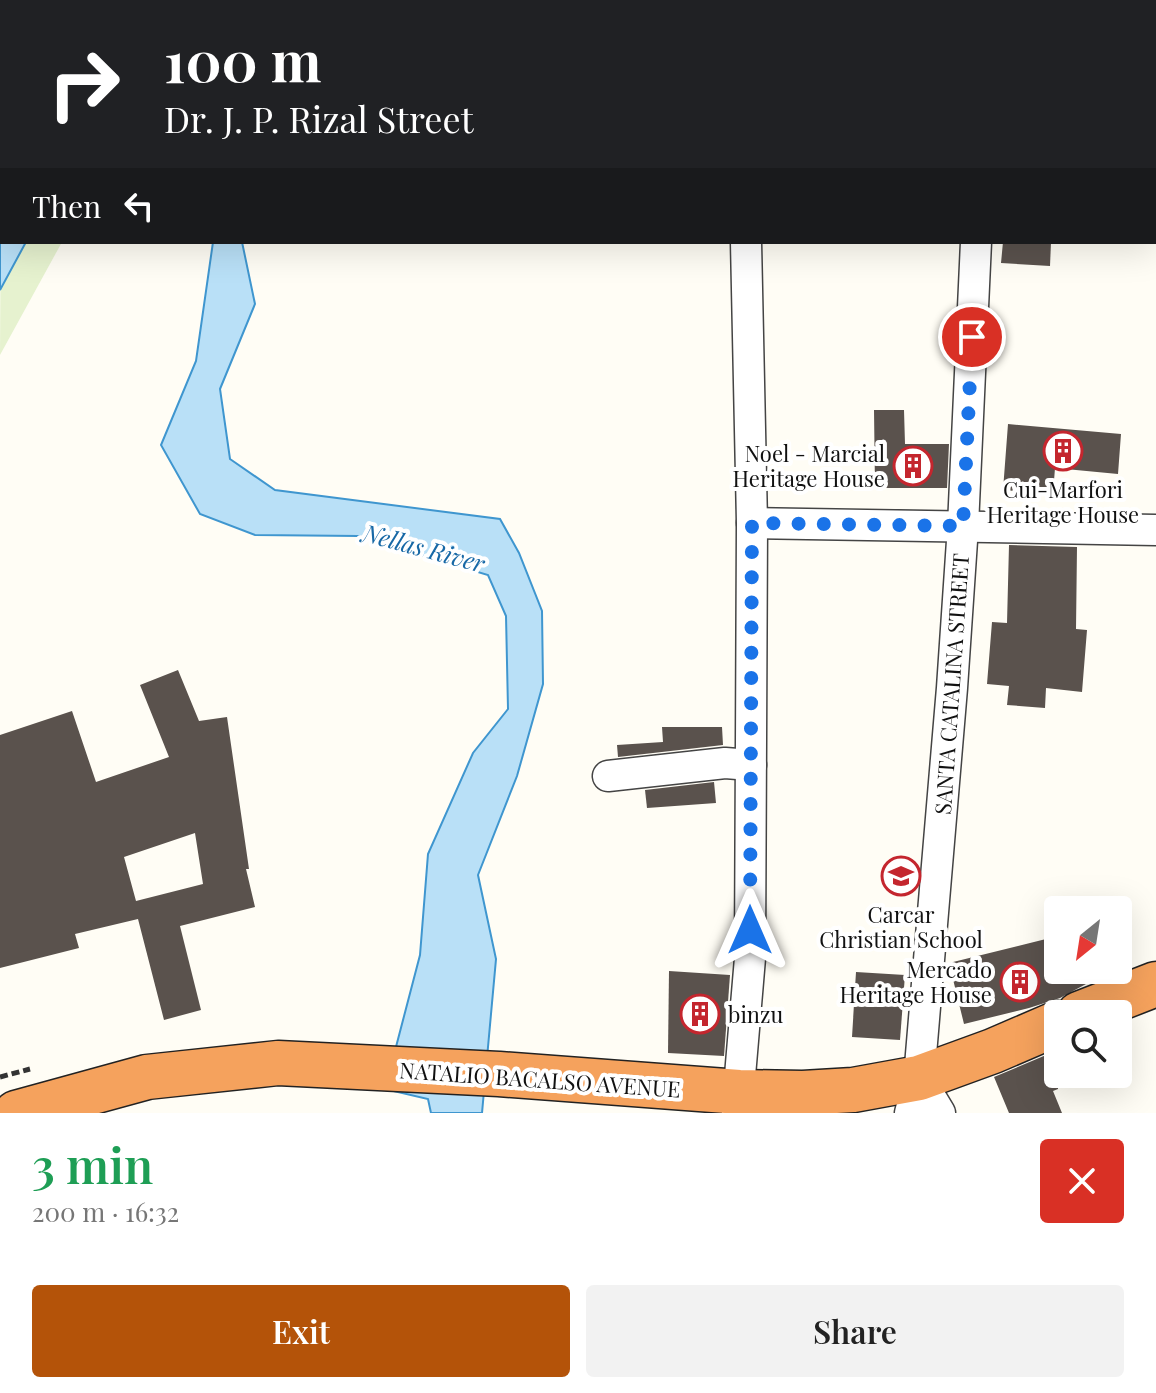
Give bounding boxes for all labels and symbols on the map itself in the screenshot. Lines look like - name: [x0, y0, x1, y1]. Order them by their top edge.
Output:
- pin: [938, 303, 1006, 371]
- building icon: Cui-Marfori Heritage House: [1042, 430, 1084, 472]
- place label: Noel - Marcial Heritage House: [733, 438, 885, 493]
- building icon: Noel - Marcial Heritage House: [892, 445, 934, 487]
- place label: Cui-Marfori Heritage House: [987, 474, 1139, 529]
- water label: Nellas River: [358, 515, 489, 579]
- street label: SANTA CATALINA STREET: [927, 552, 975, 816]
- school or university icon: Carcar Christian School: [880, 855, 922, 897]
- position arrow: [708, 888, 792, 972]
- north arrow: [1044, 896, 1132, 984]
- place label: Carcar Christian School: [819, 899, 983, 954]
- place label: Mercado Heritage House: [840, 954, 992, 1009]
- building icon: Mercado Heritage House: [999, 961, 1041, 1003]
- building icon: binzu: [679, 993, 721, 1035]
- place label: binzu: [728, 999, 783, 1029]
- street label: NATALIO BACALSO AVENUE: [398, 1054, 682, 1104]

